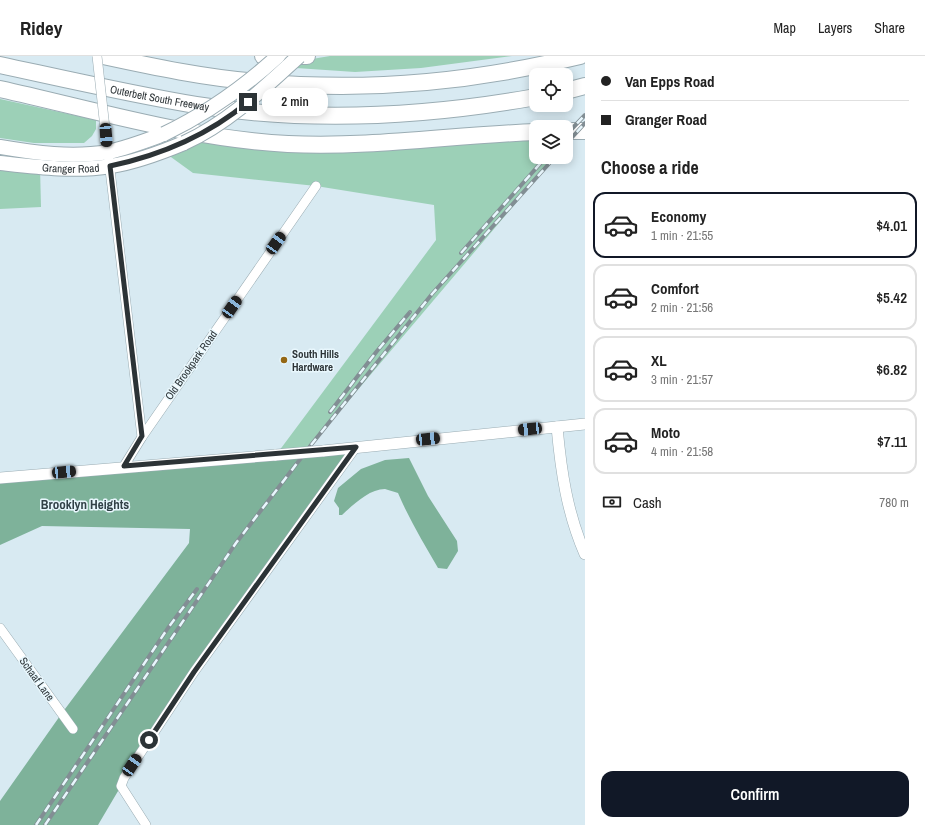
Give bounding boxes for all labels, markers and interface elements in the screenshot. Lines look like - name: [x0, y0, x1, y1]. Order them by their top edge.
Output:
- text: Ridey: [20, 15, 62, 41]
- text: Map: [774, 19, 796, 37]
- text: Layers: [818, 19, 852, 37]
- text: Share: [874, 19, 905, 37]
- map controls: [529, 68, 573, 164]
- button: locate: [529, 68, 573, 112]
- text: Van Epps Road: [625, 71, 715, 92]
- street label: Outerbelt South Freeway: [109, 82, 211, 114]
- callout: 2 min: [262, 88, 328, 116]
- route end: [239, 93, 257, 111]
- text: 2 min: [281, 93, 309, 110]
- text: Granger Road: [625, 109, 707, 130]
- button: layers: [529, 120, 573, 164]
- car: [99, 123, 113, 147]
- text: Choose a ride: [601, 155, 699, 180]
- street label: Granger Road: [42, 160, 100, 176]
- text: Economy: [651, 206, 706, 227]
- icon: car: [603, 207, 639, 243]
- text: $4.01: [876, 215, 907, 236]
- text: 1 min · 21:55: [651, 227, 713, 244]
- car: [264, 230, 288, 256]
- text: Comfort: [651, 278, 699, 299]
- icon: car: [603, 279, 639, 315]
- text: $5.42: [876, 287, 907, 308]
- car: [220, 294, 244, 320]
- text: 2 min · 21:56: [651, 299, 713, 316]
- street label: Old Brookpark Road: [162, 328, 220, 402]
- place label: South Hills Hardware: [292, 347, 339, 374]
- text: XL: [651, 350, 667, 371]
- icon: car: [603, 351, 639, 387]
- marker: South Hills Hardware: [279, 355, 289, 365]
- text: $6.82: [876, 359, 907, 380]
- text: 3 min · 21:57: [651, 371, 713, 388]
- car: [517, 422, 543, 436]
- text: Moto: [651, 422, 680, 443]
- icon: car: [603, 423, 639, 459]
- text: $7.11: [877, 431, 907, 452]
- car: [415, 432, 441, 446]
- text: 4 min · 21:58: [651, 443, 713, 460]
- car: [52, 465, 76, 479]
- icon: cash: [601, 491, 623, 513]
- text: Cash: [633, 492, 662, 513]
- text: 780 m: [879, 494, 909, 511]
- district label: Brooklyn Heights: [41, 496, 129, 513]
- street label: Schaaf Lane: [16, 654, 58, 704]
- route start: [140, 731, 158, 749]
- car: [120, 752, 144, 778]
- button: Confirm: [601, 771, 909, 817]

